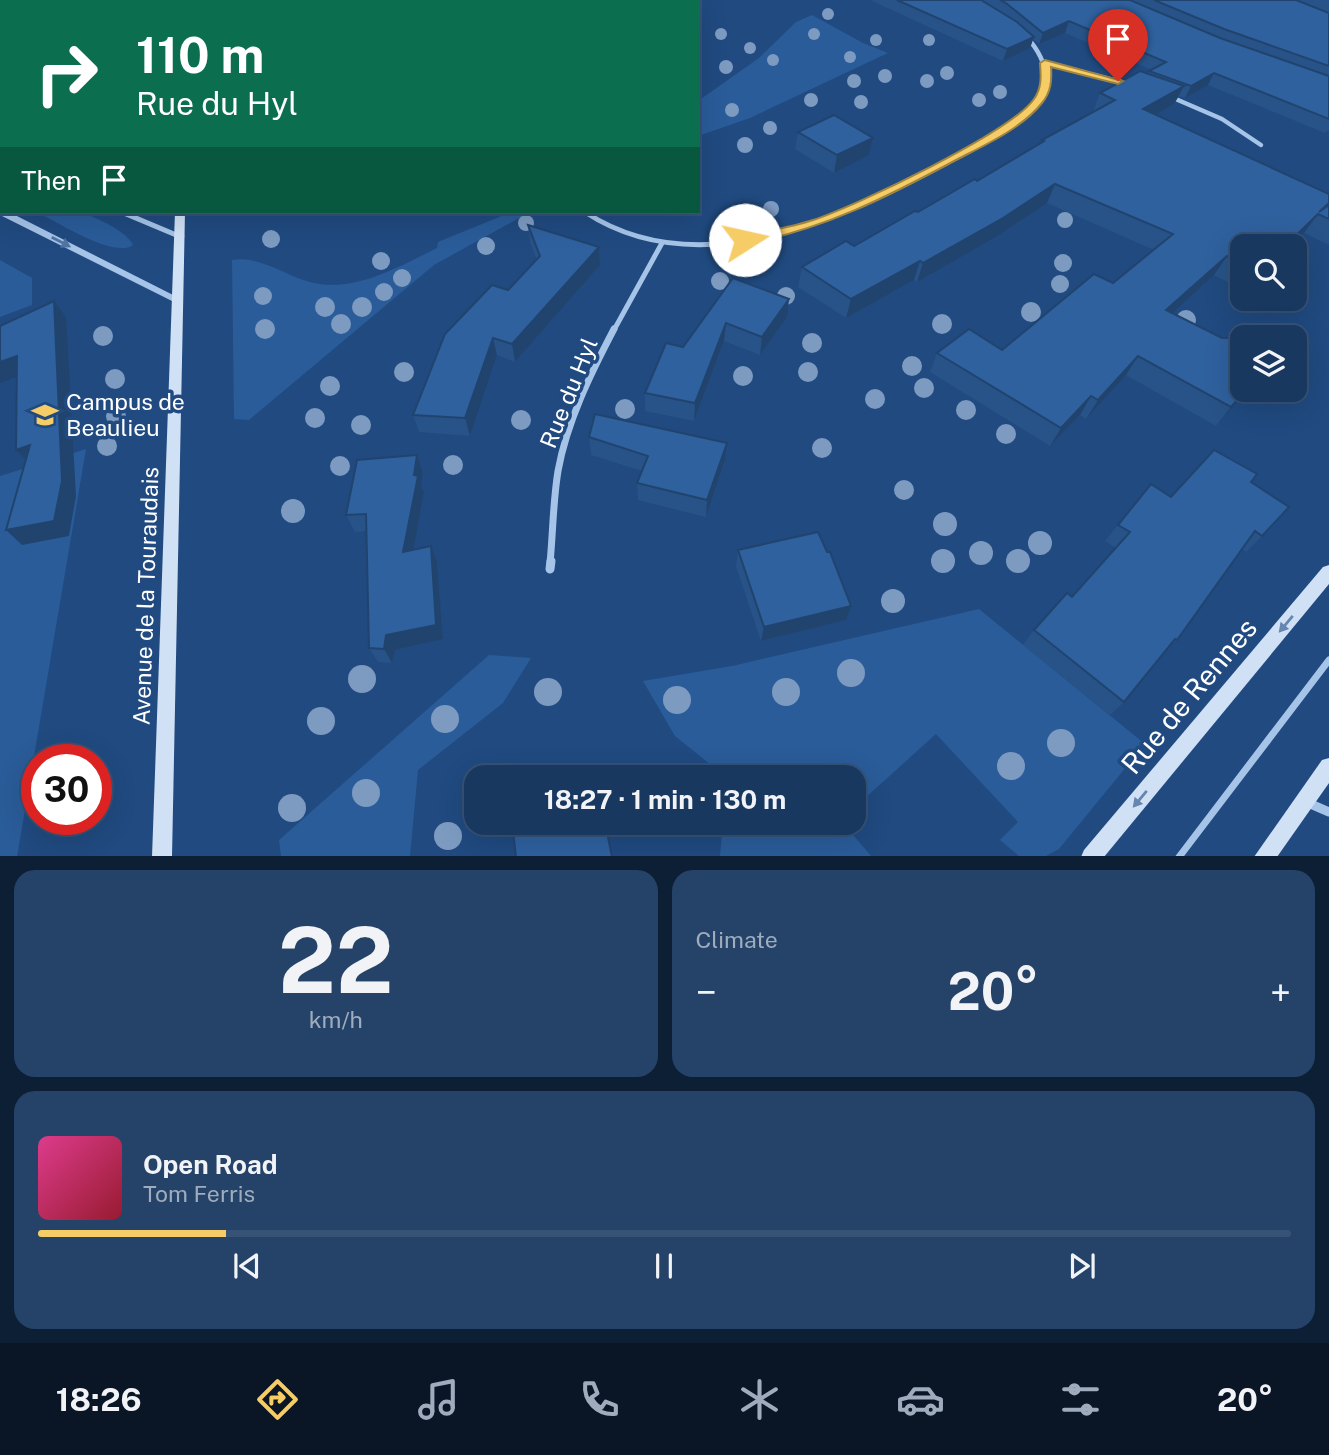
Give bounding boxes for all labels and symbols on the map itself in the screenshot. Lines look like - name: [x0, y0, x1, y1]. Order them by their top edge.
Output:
- pin: [1088, 9, 1148, 81]
- position arrow: [708, 203, 782, 277]
- one-way arrow: [51, 236, 71, 247]
- street label: Rue du Hyl: [534, 334, 603, 452]
- place label: Campus de Beaulieu: [66, 388, 185, 441]
- school or university icon: Campus de Beaulieu: [30, 400, 60, 430]
- street label: Avenue de la Touraudais: [127, 466, 164, 726]
- street label: Rue de Rennes: [1114, 611, 1263, 780]
- one-way arrow: [1278, 615, 1293, 633]
- speed limit sign: 30: [21, 744, 112, 835]
- one-way arrow: [1132, 789, 1147, 807]

